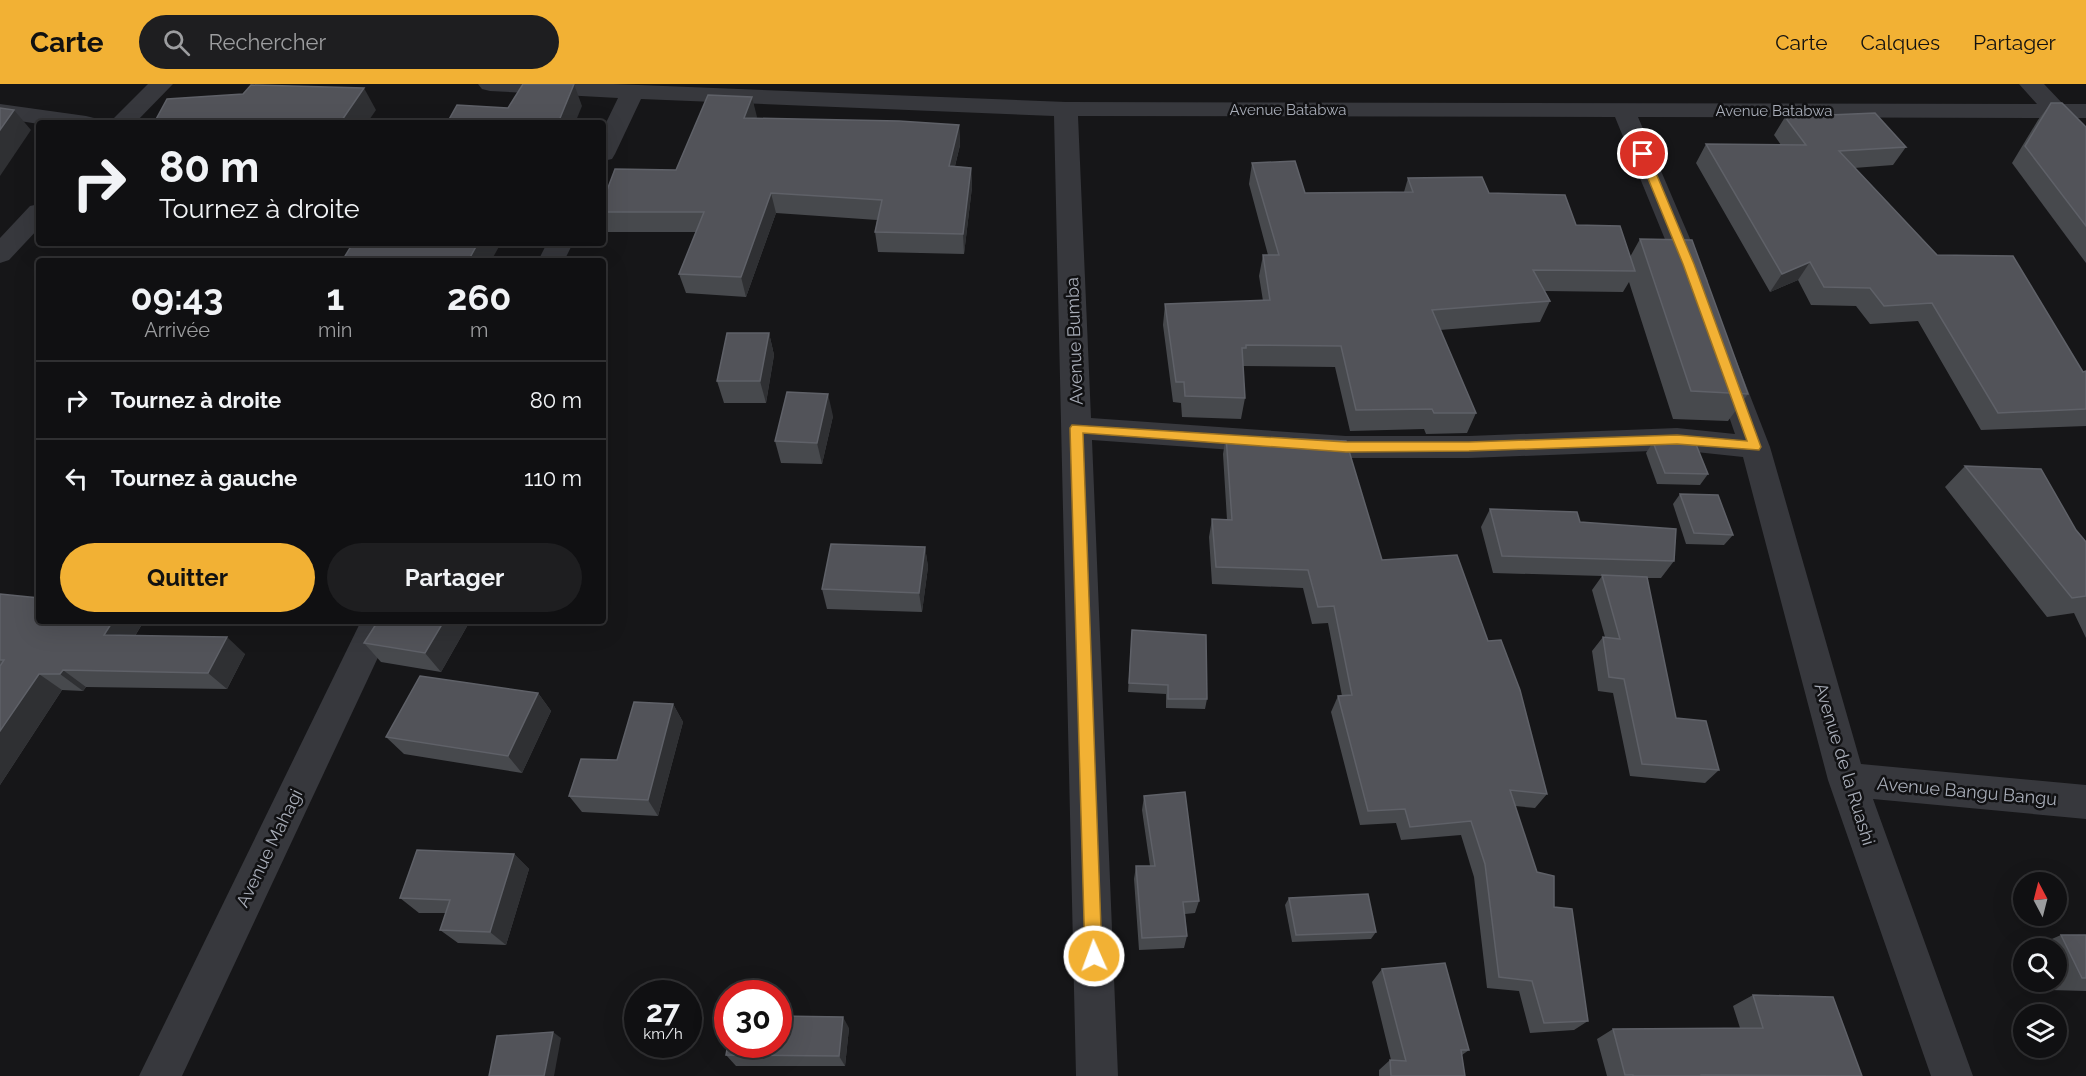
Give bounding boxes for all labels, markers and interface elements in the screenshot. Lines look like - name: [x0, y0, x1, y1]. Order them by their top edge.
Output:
- search box: [139, 15, 559, 69]
- text: Carte: [30, 26, 103, 59]
- icon: search: [160, 26, 193, 59]
- text: Rechercher: [208, 29, 326, 55]
- text: Carte: [1775, 30, 1828, 55]
- text: Calques: [1861, 30, 1940, 55]
- text: Partager: [1973, 30, 2056, 55]
- street label: Avenue Batabwa: [1230, 101, 1346, 119]
- street label: Avenue Batabwa: [1716, 102, 1832, 120]
- pin: [1617, 128, 1668, 179]
- icon: arrive: [1626, 137, 1659, 170]
- text: 80 m: [159, 143, 259, 192]
- icon: right: [60, 144, 138, 222]
- text: Tournez à droite: [159, 193, 360, 224]
- text: 09:43: [131, 276, 223, 318]
- text: 1: [326, 276, 344, 318]
- text: 260: [447, 276, 511, 318]
- street label: Avenue Bumba: [1061, 277, 1087, 405]
- text: Arrivée: [144, 318, 210, 342]
- text: min: [318, 318, 352, 342]
- text: m: [470, 318, 488, 342]
- icon: right: [60, 384, 93, 417]
- text: Tournez à droite: [111, 387, 281, 413]
- text: 80 m: [530, 387, 582, 413]
- icon: left: [60, 462, 93, 495]
- text: Tournez à gauche: [111, 465, 297, 491]
- text: 110 m: [524, 465, 582, 491]
- button: Quitter: [60, 543, 315, 612]
- button: Partager: [327, 543, 582, 612]
- street label: Avenue de la Ruashi: [1810, 680, 1880, 848]
- street label: Avenue Bangu Bangu: [1876, 773, 2058, 809]
- street label: Avenue Mahagi: [231, 786, 307, 910]
- north arrow: [2013, 872, 2067, 926]
- map controls: [2013, 872, 2067, 1058]
- position arrow: [1062, 924, 1126, 988]
- button: search: [2013, 938, 2067, 992]
- speed limit sign: 30: [714, 980, 792, 1058]
- text: 27: [646, 994, 680, 1029]
- button: layers: [2013, 1004, 2067, 1058]
- text: km/h: [643, 1025, 683, 1043]

